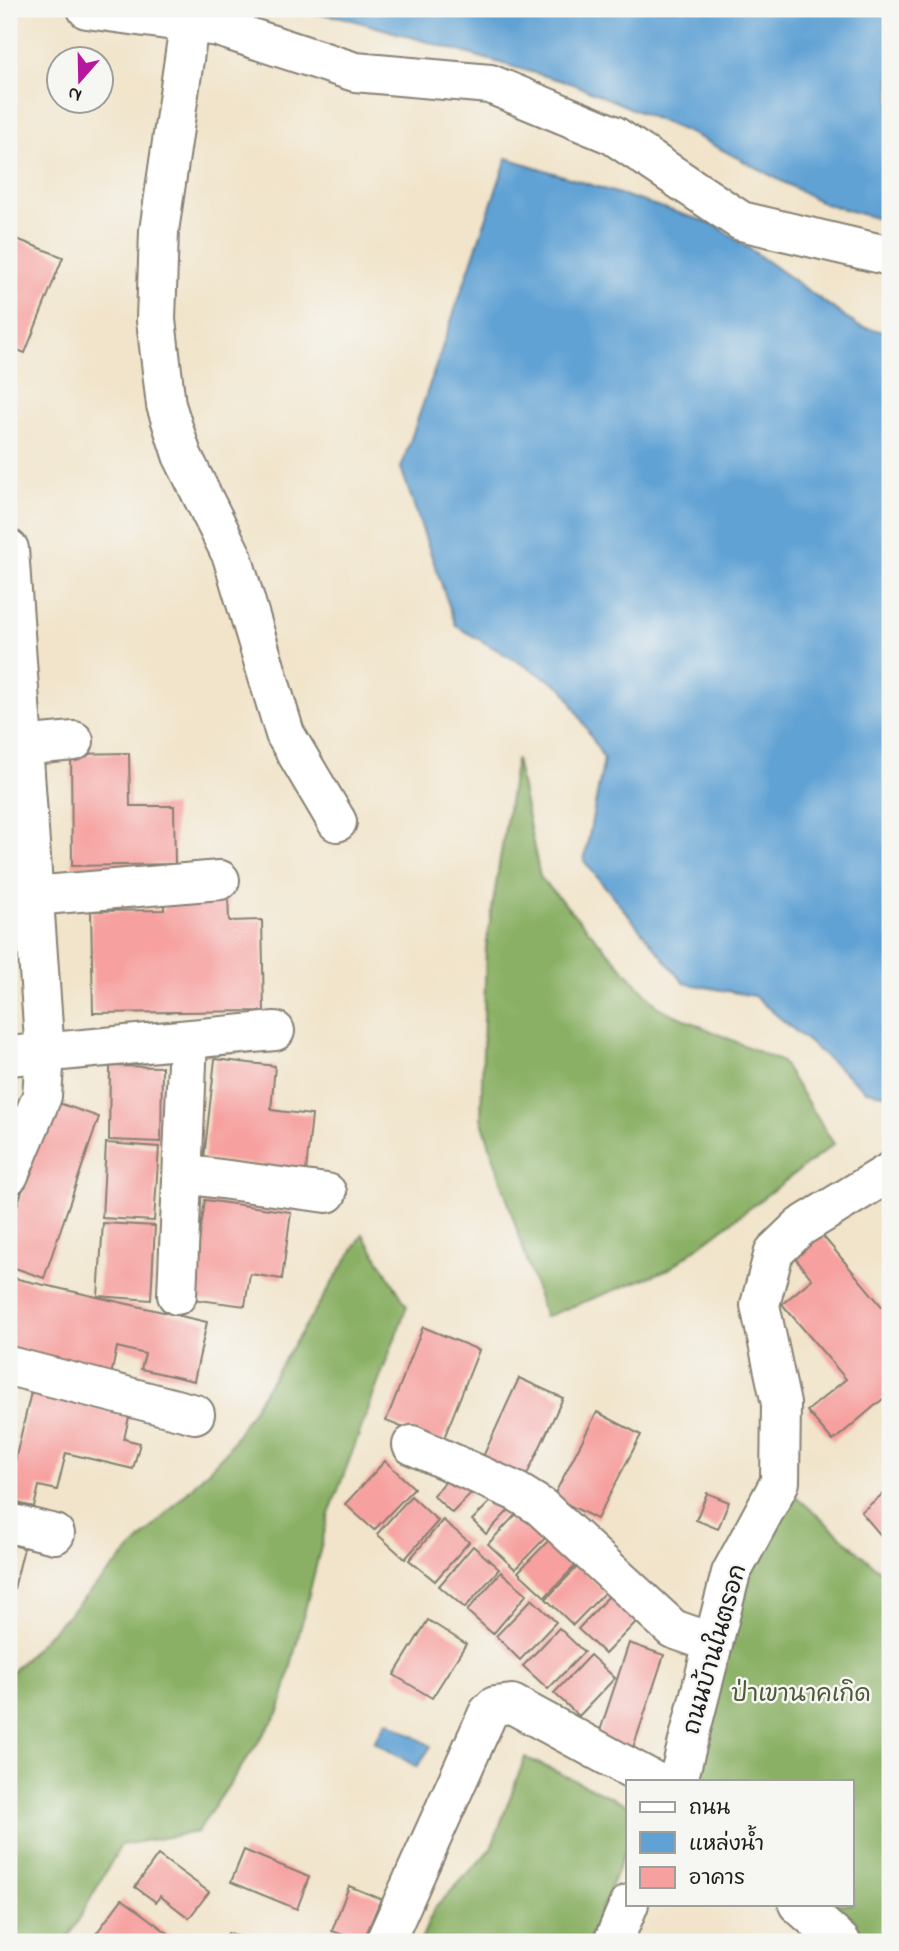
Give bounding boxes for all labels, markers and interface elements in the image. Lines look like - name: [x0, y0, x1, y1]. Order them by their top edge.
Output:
- north arrow: [46, 46, 116, 116]
- text: N: [64, 79, 86, 109]
- street label: ถนนบ้านในตรอก: [674, 1560, 757, 1739]
- park label: ป่าเขานาคเกิด: [731, 1678, 871, 1713]
- legend: [626, 1780, 853, 1906]
- text: ถนน: [689, 1794, 730, 1824]
- text: แหล่งน้ำ: [689, 1824, 764, 1860]
- text: อาคาร: [689, 1864, 745, 1894]

